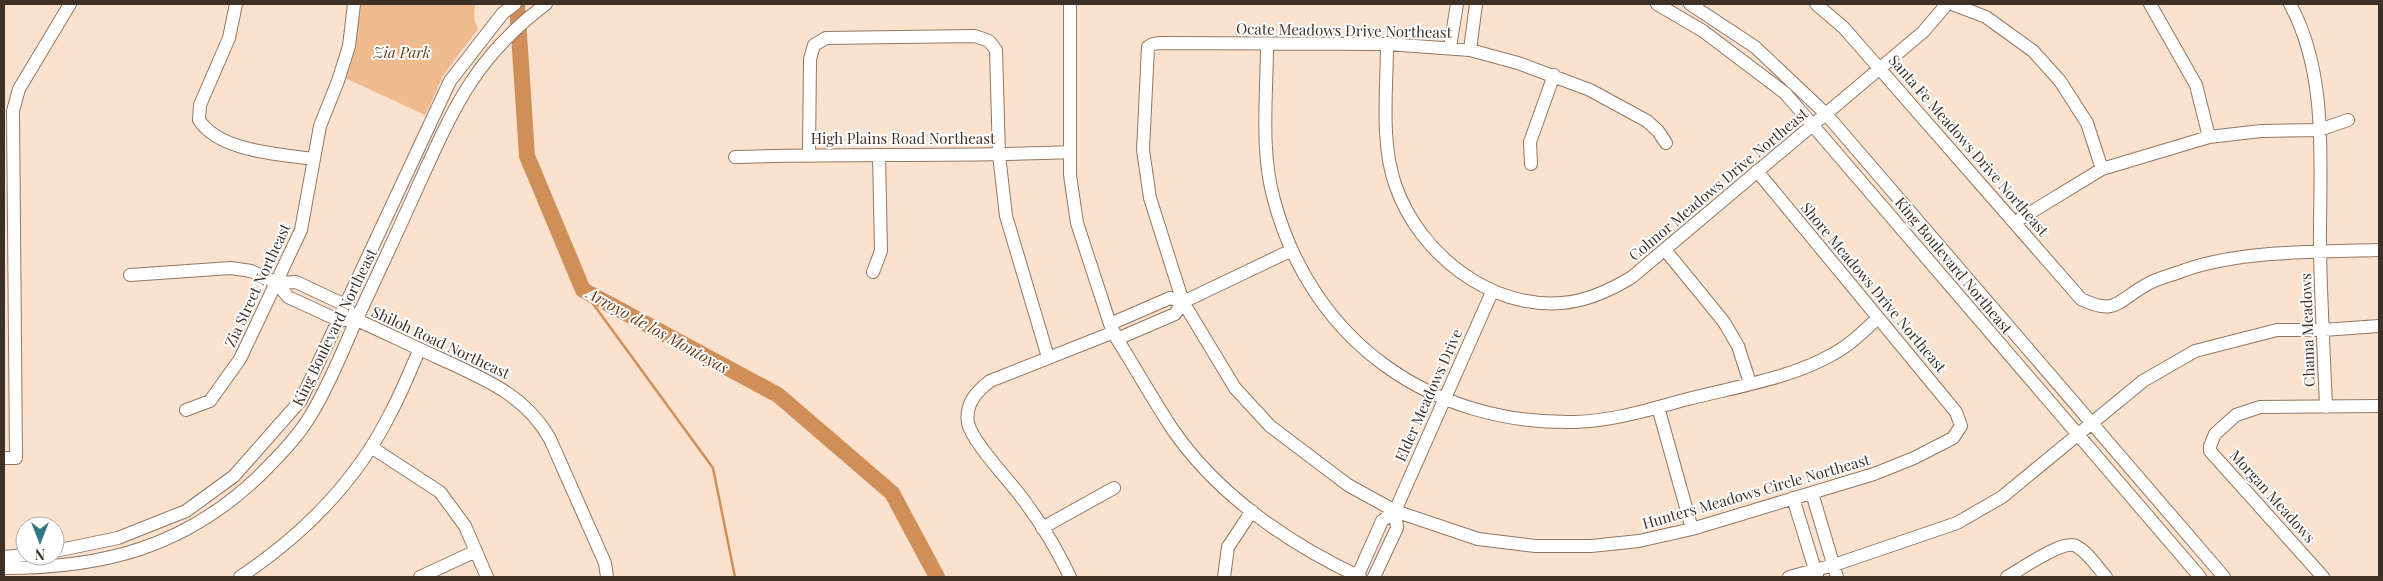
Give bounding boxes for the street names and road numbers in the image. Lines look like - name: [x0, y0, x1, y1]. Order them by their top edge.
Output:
- street label: Ocate Meadows Drive Northeast: [1236, 18, 1453, 42]
- street label: Santa Fe Meadows Drive Northeast: [1885, 50, 2054, 240]
- street label: Colmor Meadows Drive Northeast: [1624, 103, 1812, 265]
- street label: High Plains Road Northeast: [811, 128, 996, 148]
- street label: King Boulevard Northeast: [1891, 192, 2018, 338]
- street label: Shore Meadows Drive Northeast: [1797, 198, 1952, 377]
- street label: Zia Street Northeast: [220, 219, 295, 350]
- street label: King Boulevard Northeast: [287, 244, 381, 409]
- street label: Chama Meadows: [2295, 273, 2319, 387]
- street label: Shiloh Road Northeast: [369, 301, 514, 383]
- street label: Elder Meadows Drive: [1390, 326, 1466, 464]
- street label: Morgan Meadows: [2226, 445, 2320, 547]
- street label: Hunters Meadows Circle Northeast: [1640, 449, 1873, 533]

